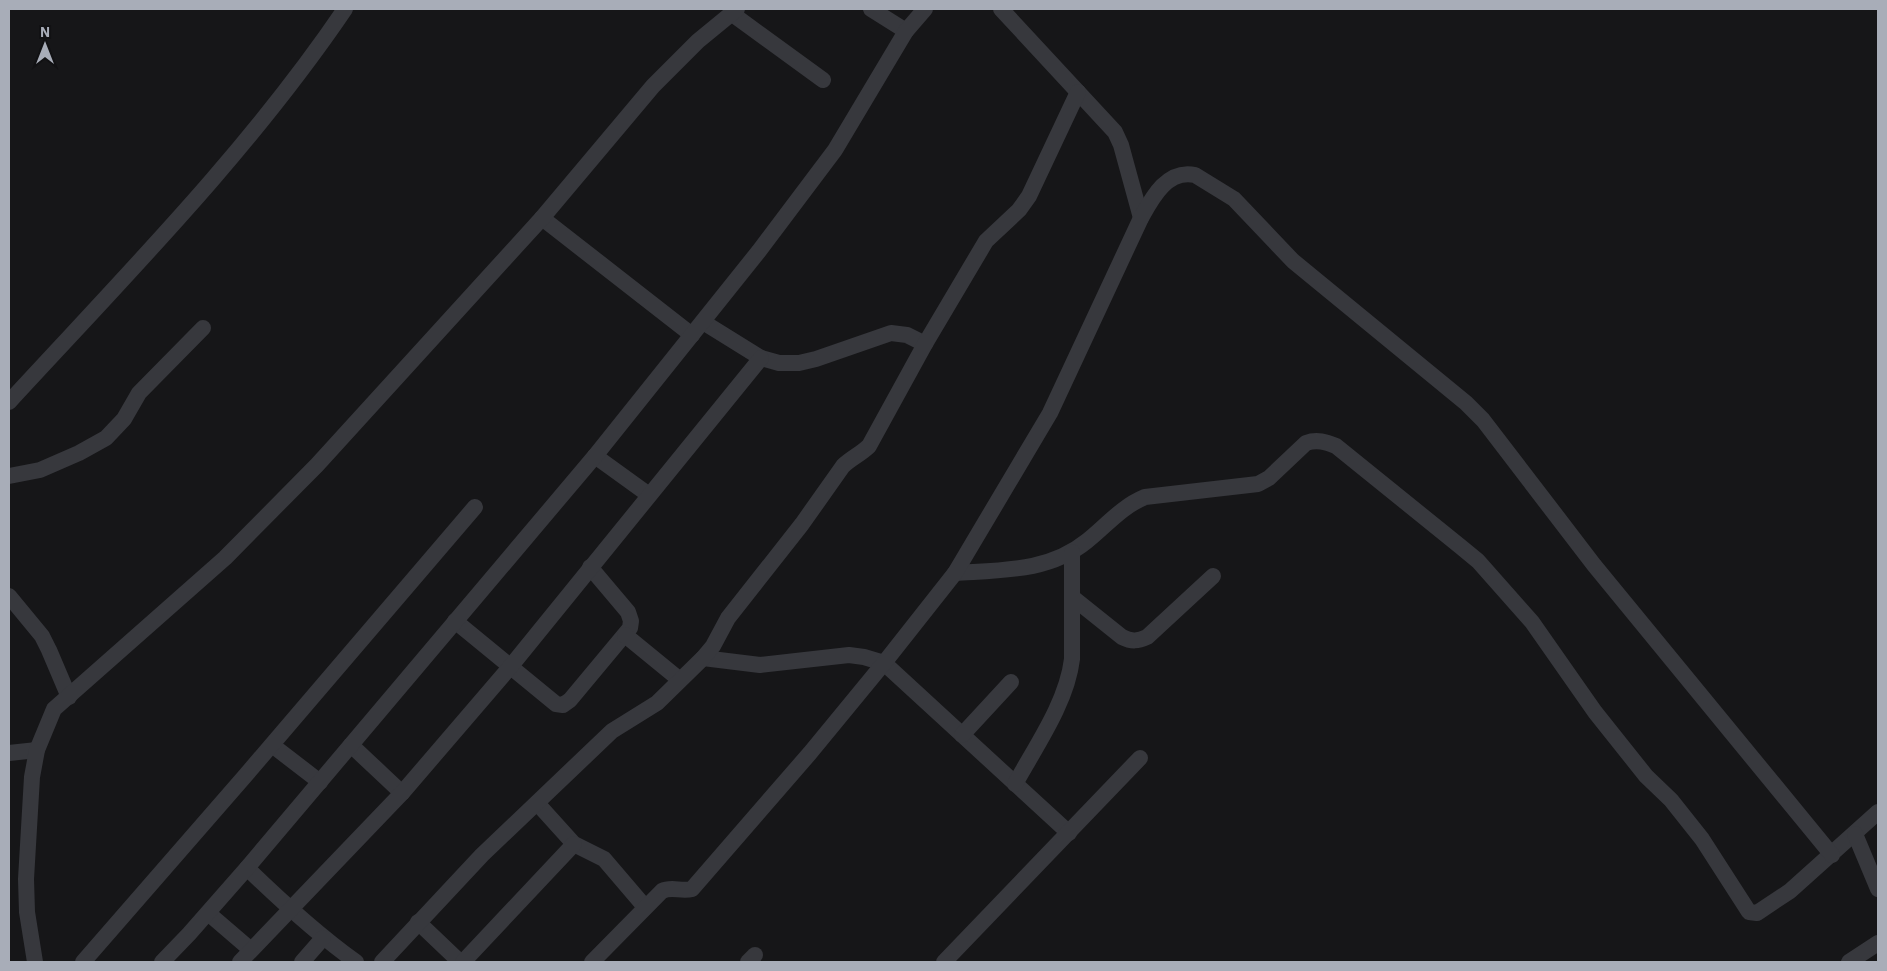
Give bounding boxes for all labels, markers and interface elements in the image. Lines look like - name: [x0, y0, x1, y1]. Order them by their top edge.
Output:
- north arrow: [20, 20, 70, 70]
- text: N: [40, 23, 50, 41]

